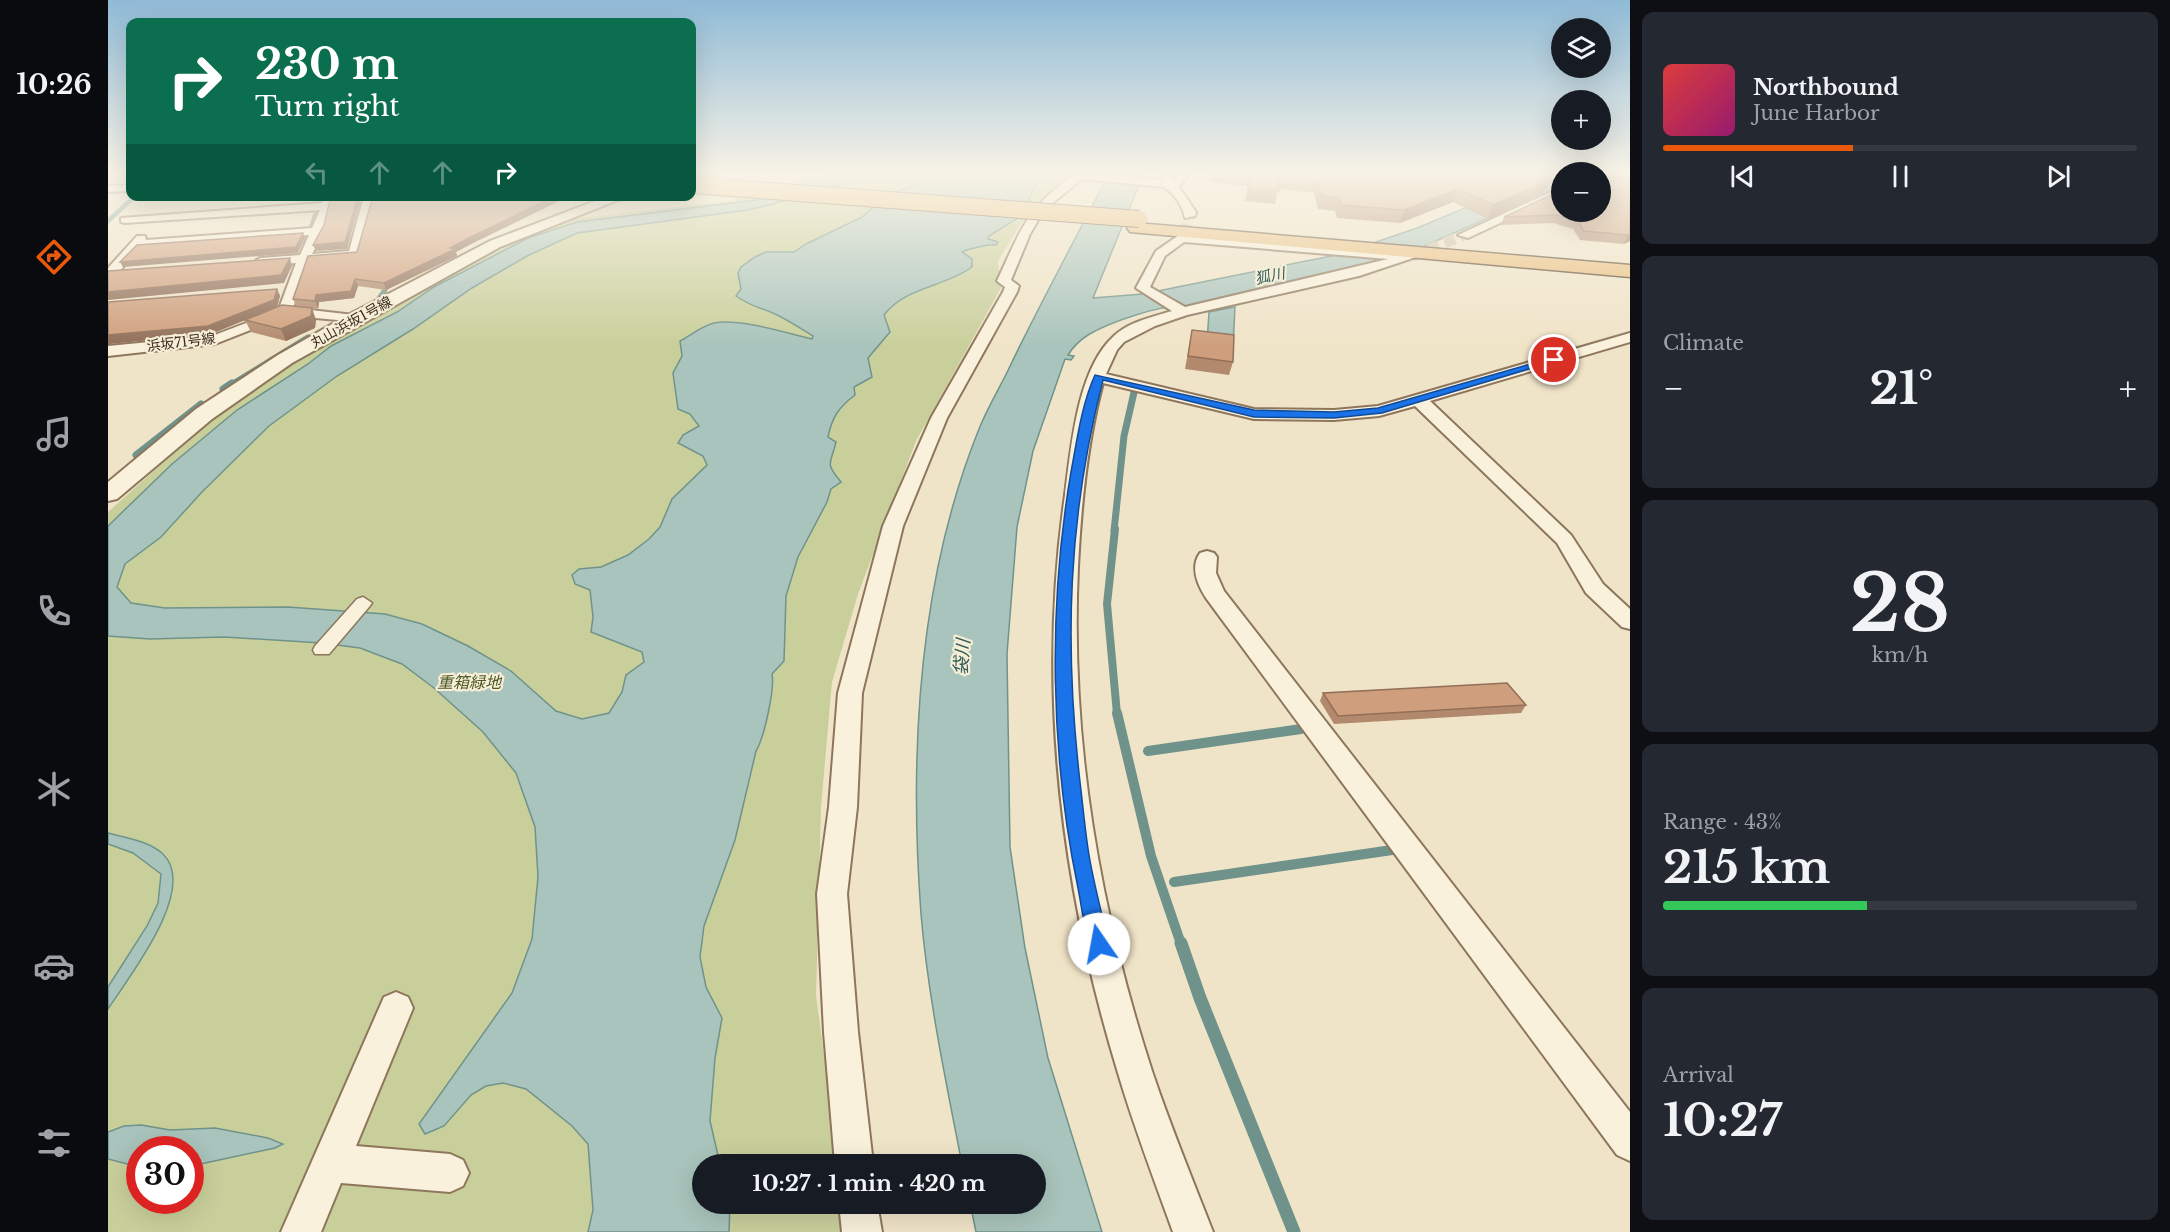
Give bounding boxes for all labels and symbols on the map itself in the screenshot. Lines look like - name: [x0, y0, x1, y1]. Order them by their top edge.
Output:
- water label: 狐川: [1253, 263, 1288, 288]
- street label: 丸山浜坂1号線: [307, 292, 395, 352]
- street label: 浜坂71号線: [146, 329, 216, 355]
- pin: [1528, 334, 1579, 385]
- water label: 袋川: [949, 636, 975, 676]
- park label: 重箱緑地: [437, 672, 503, 692]
- position arrow: [1067, 912, 1131, 976]
- speed limit sign: 30: [126, 1136, 204, 1214]

